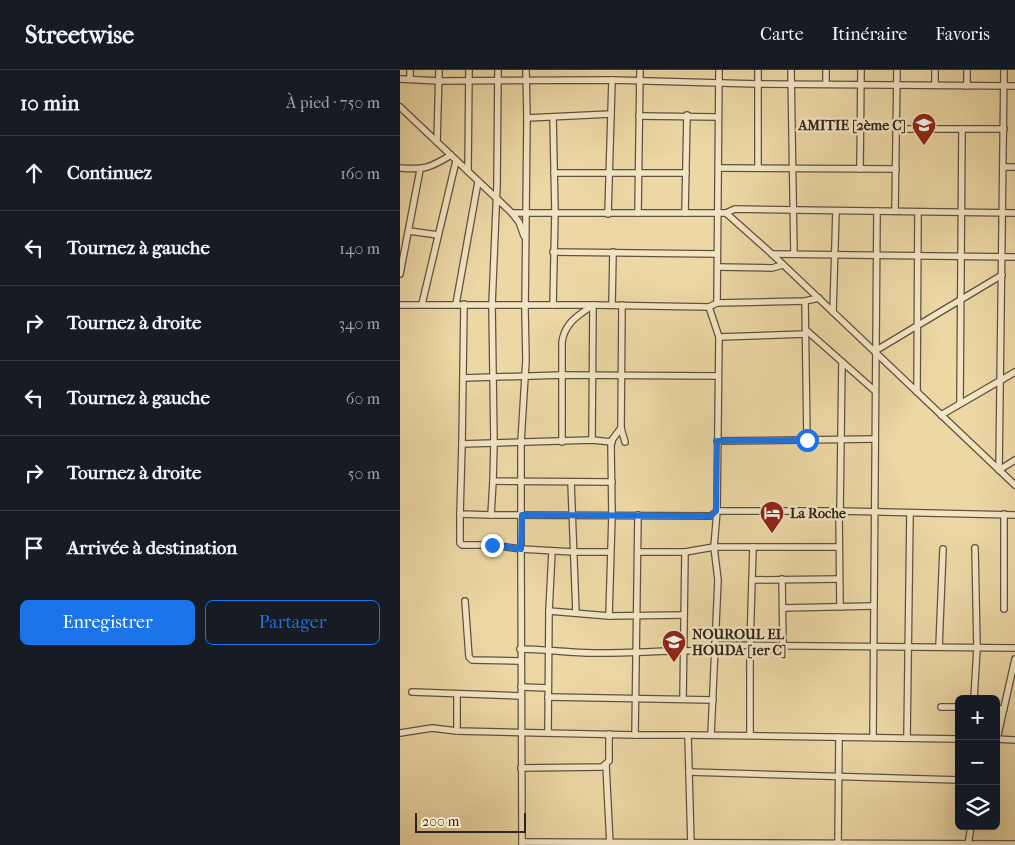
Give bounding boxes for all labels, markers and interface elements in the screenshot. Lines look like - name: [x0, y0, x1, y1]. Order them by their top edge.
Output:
- text: Streetwise: [25, 21, 134, 49]
- text: Carte: [760, 24, 804, 45]
- text: Itinéraire: [832, 24, 907, 45]
- text: Favoris: [935, 24, 990, 45]
- text: 10 min: [20, 91, 79, 115]
- text: À pied · 750 m: [286, 93, 380, 112]
- school or university icon: AMITIE [2ème C]: [911, 112, 937, 146]
- place label: AMITIE [2ème C]: [797, 117, 906, 134]
- icon: ahead: [20, 159, 48, 187]
- text: Continuez: [67, 162, 152, 184]
- text: 160 m: [340, 164, 380, 183]
- icon: left: [20, 234, 48, 262]
- text: Tournez à gauche: [67, 237, 210, 259]
- text: 140 m: [339, 239, 380, 258]
- icon: right: [20, 309, 48, 337]
- text: Tournez à droite: [67, 312, 201, 334]
- text: 340 m: [338, 314, 380, 333]
- icon: left: [20, 384, 48, 412]
- text: Tournez à gauche: [67, 387, 210, 409]
- text: 60 m: [346, 389, 380, 408]
- route start: [796, 429, 819, 452]
- icon: right: [20, 459, 48, 487]
- text: Tournez à droite: [67, 462, 201, 484]
- text: 50 m: [348, 464, 380, 483]
- hotel icon: La Roche: [759, 500, 785, 534]
- place label: La Roche: [790, 505, 846, 522]
- icon: arrive: [20, 534, 48, 562]
- route end: [481, 534, 504, 557]
- text: Arrivée à destination: [67, 537, 237, 559]
- button: Enregistrer: [20, 600, 195, 645]
- button: Partager: [205, 600, 380, 645]
- place label: NOUROUL EL HOUDA [1er C]: [692, 626, 786, 659]
- school or university icon: NOUROUL EL HOUDA [1er C]: [661, 629, 687, 663]
- map controls: [955, 695, 1000, 830]
- button: +: [955, 695, 1000, 740]
- button: −: [955, 740, 1000, 785]
- button: layers: [955, 785, 1000, 830]
- scale bar: [415, 810, 526, 833]
- text: 200 m: [422, 813, 459, 830]

